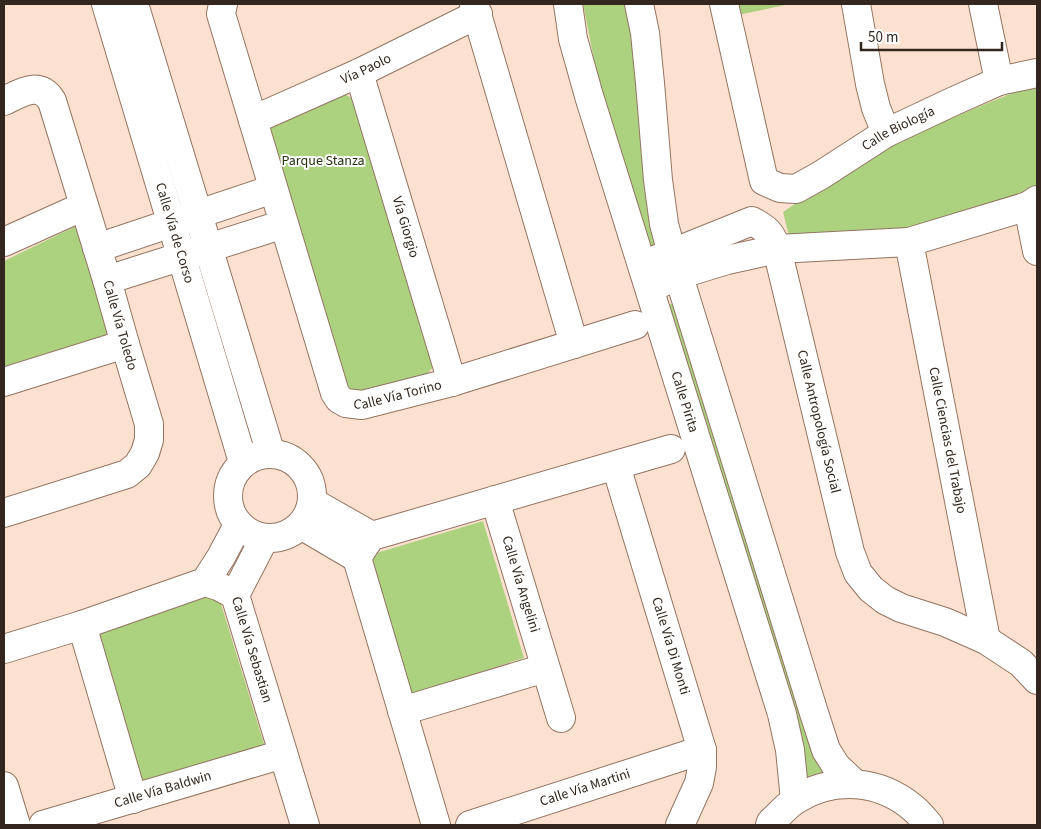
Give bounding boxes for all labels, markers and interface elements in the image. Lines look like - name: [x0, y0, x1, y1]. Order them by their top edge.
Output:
- scale bar: [861, 20, 1002, 52]
- text: 50 m: [868, 27, 898, 48]
- street label: Vía Paolo: [338, 49, 395, 90]
- street label: Calle Biología: [858, 101, 938, 156]
- park label: Parque Stanza: [281, 151, 365, 171]
- street label: Calle Vía de Corso: [150, 180, 199, 286]
- street label: Vía Giorgio: [387, 194, 424, 260]
- street label: Calle Vía Toledo: [98, 278, 142, 373]
- street label: Calle Antropología Social: [792, 348, 846, 496]
- street label: Calle Ciencias del Trabajo: [923, 365, 971, 515]
- street label: Calle Pirita: [666, 369, 703, 435]
- street label: Calle Vía Torino: [352, 375, 444, 415]
- street label: Calle Vía Angelini: [496, 533, 545, 635]
- street label: Calle Vía Sebastian: [226, 594, 277, 705]
- street label: Calle Vía Di Monti: [646, 595, 695, 697]
- street label: Calle Vía Martini: [537, 764, 633, 812]
- street label: Calle Vía Baldwin: [112, 766, 214, 813]

